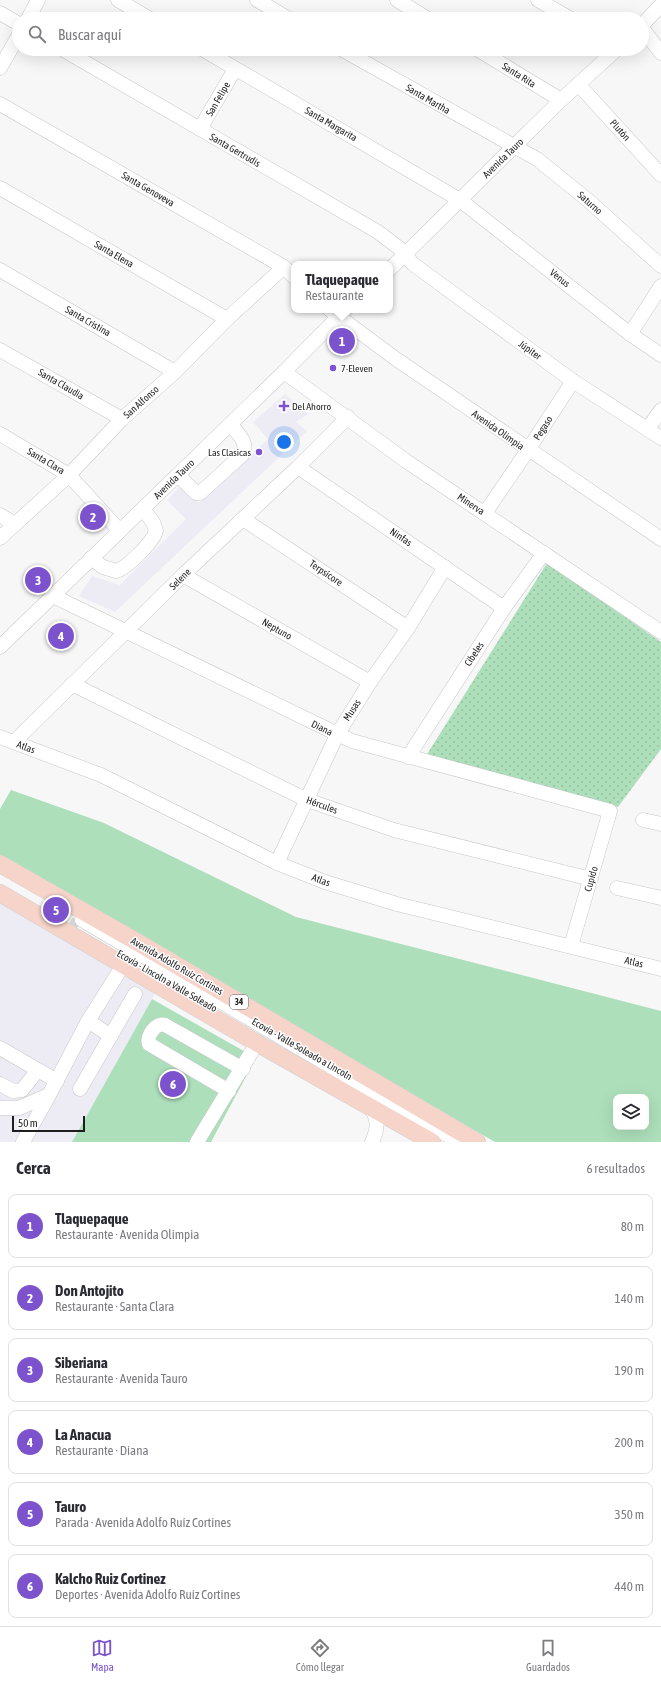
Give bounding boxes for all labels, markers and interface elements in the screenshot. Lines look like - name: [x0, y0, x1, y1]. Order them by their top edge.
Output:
- search box: [12, 12, 649, 56]
- icon: search: [26, 23, 48, 45]
- text: Buscar aquí: [58, 26, 121, 43]
- street label: Santa Rita: [500, 60, 538, 90]
- street label: San Felipe: [204, 80, 232, 118]
- street label: Santa Martha: [404, 82, 452, 116]
- street label: Santa Margarita: [303, 105, 359, 143]
- street label: Plutón: [608, 117, 632, 143]
- street label: Santa Gertrudis: [208, 131, 263, 169]
- street label: Avenida Tauro: [480, 136, 526, 180]
- street label: Santa Genoveva: [120, 169, 177, 209]
- street label: Saturno: [575, 189, 605, 217]
- street label: Santa Elena: [92, 238, 136, 270]
- popup: [291, 261, 393, 313]
- street label: Venus: [548, 267, 573, 290]
- text: Tlaquepaque: [305, 271, 379, 288]
- text: Restaurante: [305, 288, 364, 303]
- street label: Santa Cristina: [63, 304, 113, 339]
- pin: 1: [329, 326, 355, 356]
- street label: Júpiter: [517, 338, 544, 363]
- marker: 7-Eleven: [328, 363, 338, 373]
- place label: 7-Eleven: [341, 363, 373, 374]
- street label: Santa Claudia: [36, 367, 86, 402]
- street label: San Alfonso: [121, 383, 161, 421]
- marker: Del Ahorro: [279, 401, 289, 411]
- place label: Del Ahorro: [292, 401, 332, 412]
- street label: Avenida Olimpia: [470, 408, 526, 452]
- street label: Pegaso: [531, 414, 555, 442]
- your location: [274, 432, 294, 452]
- street label: Santa Clara: [25, 446, 67, 477]
- place label: Las Clasicas: [208, 447, 251, 458]
- marker: Las Clasicas: [254, 447, 264, 457]
- street label: Avenida Tauro: [151, 457, 197, 501]
- street label: Minerva: [455, 491, 487, 517]
- pin: 2: [80, 502, 106, 532]
- street label: Ninfas: [388, 526, 414, 549]
- street label: Terpsícore: [307, 558, 345, 588]
- pin: 3: [25, 565, 51, 595]
- street label: Selene: [167, 566, 193, 592]
- street label: Neptuno: [260, 616, 294, 642]
- pin: 4: [48, 621, 74, 651]
- street label: Cibeles: [462, 639, 486, 668]
- street label: Musas: [341, 697, 363, 723]
- street label: Diana: [310, 718, 335, 738]
- street label: Atlas: [15, 739, 37, 756]
- street label: Hércules: [305, 794, 340, 816]
- street label: Cupido: [582, 865, 600, 893]
- street label: Atlas: [310, 872, 332, 889]
- pin: 5: [43, 895, 69, 925]
- street label: Avenida Adolfo Ruíz Cortines: [129, 935, 225, 997]
- street label: Ecovía - Lincoln a Valle Soleado: [115, 948, 219, 1014]
- street label: Atlas: [624, 954, 645, 970]
- road number: 34: [230, 995, 248, 1009]
- street label: Ecovía - Valle Soleado a Lincoln: [250, 1016, 354, 1082]
- pin: 6: [160, 1069, 186, 1099]
- map controls: [613, 1094, 649, 1130]
- button: layers: [613, 1094, 649, 1130]
- scale bar: [12, 1114, 85, 1133]
- text: 50 m: [18, 1117, 38, 1129]
- text: Cerca: [16, 1158, 51, 1178]
- text: 6 resultados: [586, 1161, 645, 1176]
- text: Tlaquepaque: [55, 1210, 129, 1227]
- text: 1: [27, 1219, 33, 1234]
- text: 80 m: [621, 1219, 644, 1234]
- text: Restaurante · Avenida Olimpia: [55, 1227, 199, 1242]
- text: Don Antojito: [55, 1282, 124, 1299]
- text: 2: [27, 1291, 33, 1306]
- text: 140 m: [615, 1291, 644, 1306]
- text: Restaurante · Santa Clara: [55, 1299, 174, 1314]
- text: Siberiana: [55, 1354, 108, 1371]
- text: 3: [27, 1363, 33, 1378]
- text: 190 m: [615, 1363, 644, 1378]
- text: Restaurante · Avenida Tauro: [55, 1371, 188, 1386]
- text: La Anacua: [55, 1426, 111, 1443]
- text: 4: [27, 1435, 33, 1450]
- text: 200 m: [615, 1435, 644, 1450]
- text: Restaurante · Diana: [55, 1443, 149, 1458]
- text: Tauro: [55, 1498, 86, 1515]
- text: 5: [27, 1507, 33, 1522]
- text: 350 m: [615, 1507, 644, 1522]
- text: Parada · Avenida Adolfo Ruíz Cortines: [55, 1515, 231, 1530]
- text: Kalcho Ruiz Cortinez: [55, 1570, 166, 1587]
- text: 6: [27, 1579, 33, 1594]
- text: 440 m: [615, 1579, 644, 1594]
- text: Deportes · Avenida Adolfo Ruíz Cortines: [55, 1587, 240, 1602]
- tab: Mapa: [91, 1637, 114, 1673]
- tab: Cómo llegar: [296, 1637, 344, 1673]
- tab: Guardados: [526, 1637, 570, 1673]

